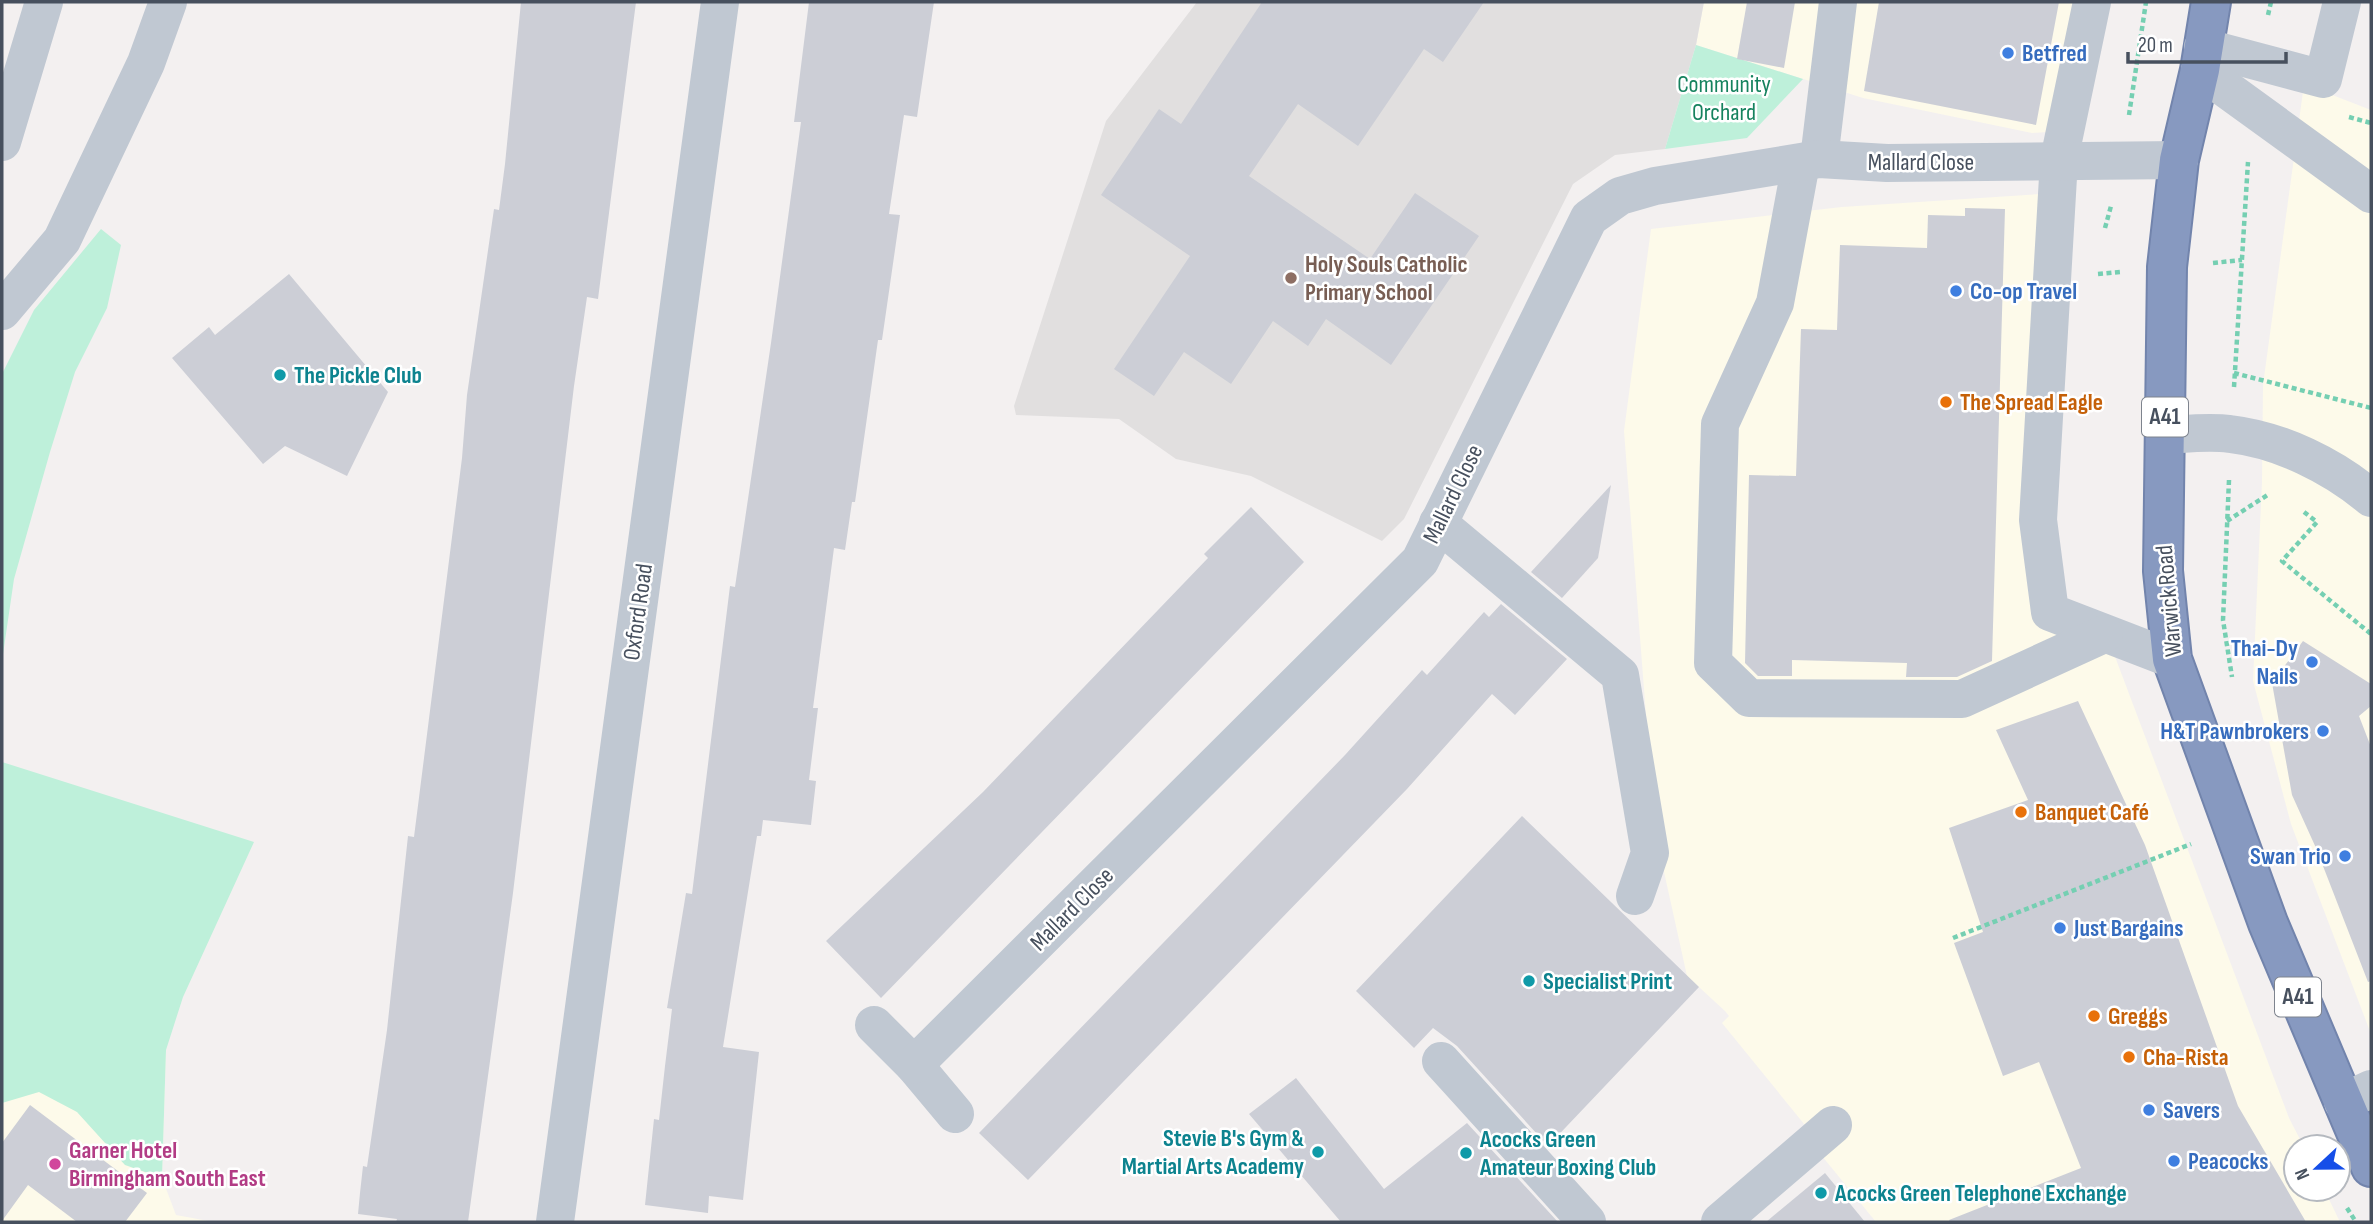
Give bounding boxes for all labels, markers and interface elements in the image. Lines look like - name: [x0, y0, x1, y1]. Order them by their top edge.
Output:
- scale bar: [2128, 21, 2286, 65]
- text: 20 m: [2138, 33, 2173, 58]
- place label: Betfred: [2022, 39, 2087, 68]
- marker: Betfred: [2000, 45, 2016, 61]
- park label: Community Orchard: [1677, 70, 1771, 127]
- street label: Mallard Close: [1868, 148, 1974, 177]
- place label: Holy Souls Catholic Primary School: [1305, 250, 1468, 307]
- marker: Holy Souls Catholic Primary School: [1283, 270, 1299, 286]
- place label: Co-op Travel: [1970, 277, 2077, 306]
- marker: Co-op Travel: [1948, 283, 1964, 299]
- place label: The Pickle Club: [294, 361, 422, 390]
- marker: The Pickle Club: [272, 367, 288, 383]
- place label: The Spread Eagle: [1960, 388, 2103, 417]
- marker: The Spread Eagle: [1938, 394, 1954, 410]
- road number: A41: [2142, 398, 2188, 436]
- street label: Mallard Close: [1417, 440, 1489, 548]
- street label: Warwick Road: [2150, 544, 2188, 658]
- street label: Oxford Road: [617, 562, 659, 662]
- place label: Thai-Dy Nails: [2231, 634, 2298, 691]
- marker: Thai-Dy Nails: [2304, 654, 2320, 670]
- place label: H&T Pawnbrokers: [2160, 717, 2309, 746]
- marker: H&T Pawnbrokers: [2315, 723, 2331, 739]
- place label: Banquet Café: [2035, 798, 2149, 827]
- marker: Banquet Café: [2013, 804, 2029, 820]
- place label: Swan Trio: [2250, 842, 2331, 871]
- marker: Swan Trio: [2337, 848, 2353, 864]
- street label: Mallard Close: [1024, 861, 1120, 957]
- place label: Just Bargains: [2073, 914, 2183, 943]
- marker: Just Bargains: [2052, 920, 2068, 936]
- place label: Specialist Print: [1543, 967, 1672, 996]
- marker: Specialist Print: [1521, 973, 1537, 989]
- road number: A41: [2275, 978, 2321, 1016]
- place label: Greggs: [2108, 1002, 2168, 1031]
- marker: Greggs: [2086, 1008, 2102, 1024]
- place label: Cha-Rista: [2143, 1043, 2229, 1072]
- marker: Cha-Rista: [2121, 1049, 2137, 1065]
- place label: Savers: [2163, 1096, 2220, 1125]
- marker: Savers: [2141, 1102, 2157, 1118]
- place label: Stevie B's Gym & Martial Arts Academy: [1122, 1124, 1304, 1181]
- place label: Acocks Green Amateur Boxing Club: [1479, 1125, 1656, 1182]
- north arrow: [2282, 1133, 2352, 1203]
- place label: Garner Hotel Birmingham South East: [69, 1136, 266, 1193]
- marker: Stevie B's Gym & Martial Arts Academy: [1310, 1144, 1326, 1160]
- marker: Acocks Green Amateur Boxing Club: [1458, 1145, 1474, 1161]
- place label: Peacocks: [2188, 1147, 2269, 1176]
- marker: Peacocks: [2166, 1153, 2182, 1169]
- marker: Garner Hotel Birmingham South East: [47, 1156, 63, 1172]
- text: N: [2290, 1165, 2315, 1183]
- place label: Acocks Green Telephone Exchange: [1834, 1179, 2127, 1208]
- marker: Acocks Green Telephone Exchange: [1813, 1185, 1829, 1201]

